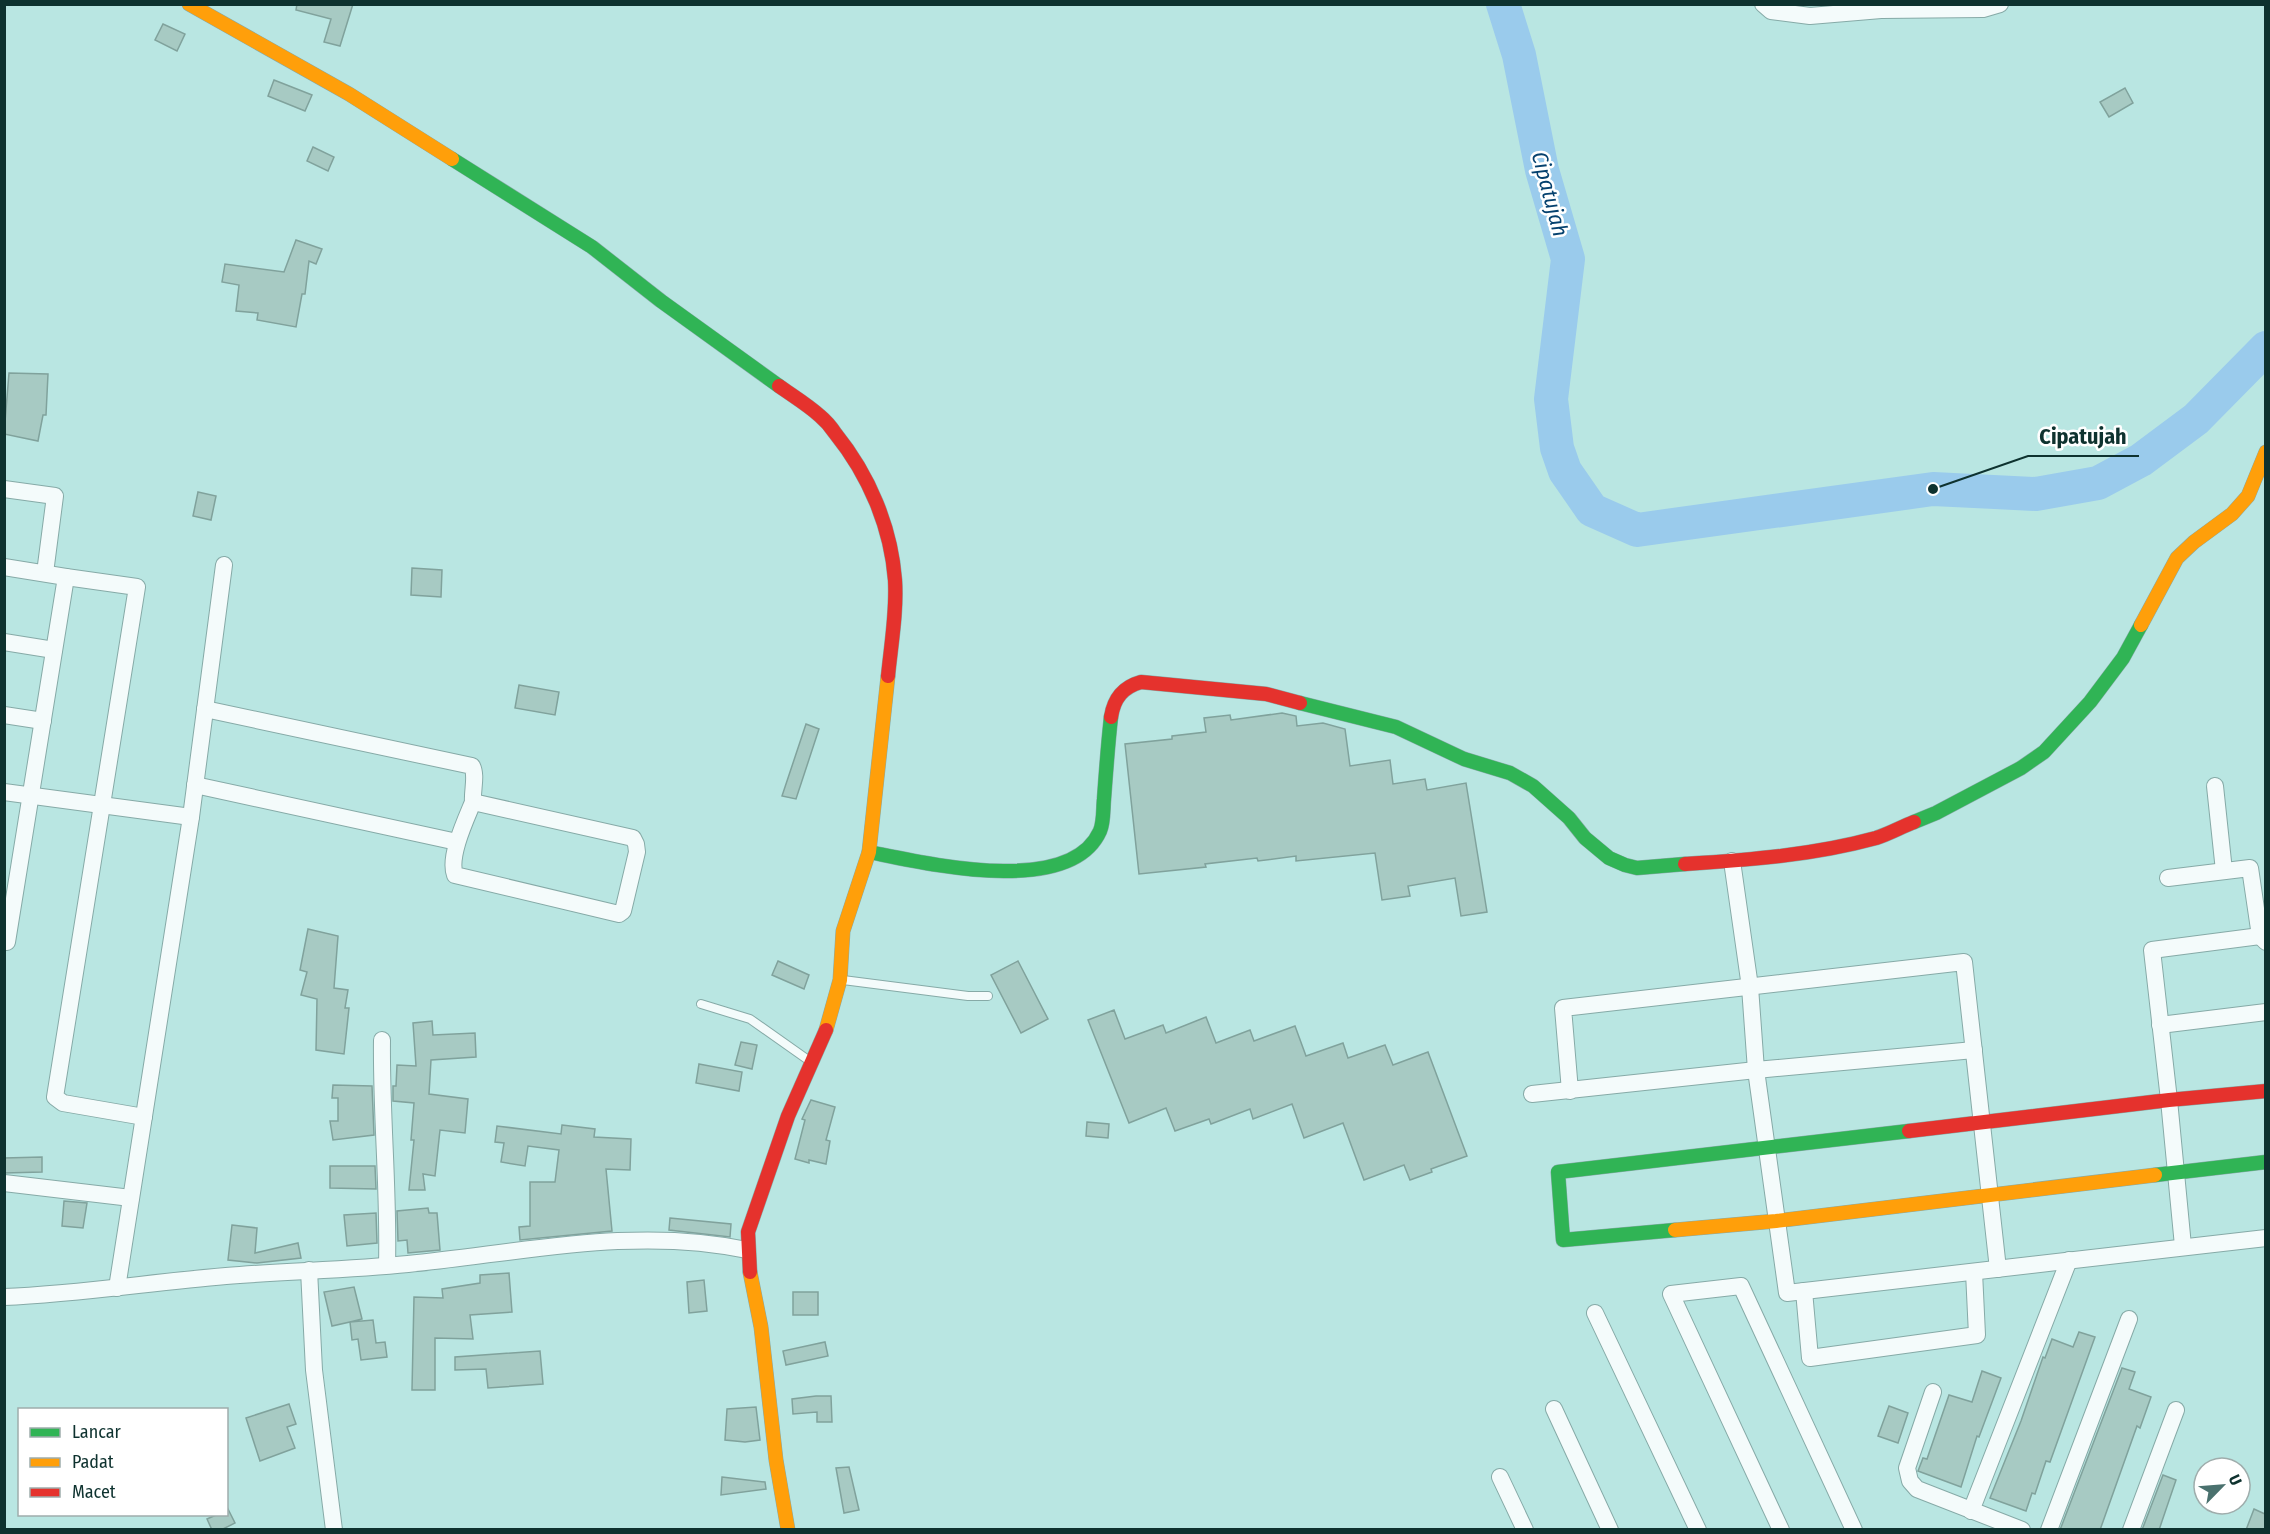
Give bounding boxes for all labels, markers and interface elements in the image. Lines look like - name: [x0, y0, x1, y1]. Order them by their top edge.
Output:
- water label: Cipatujah: [1526, 149, 1574, 239]
- callout: Cipatujah: [2028, 416, 2139, 456]
- text: Cipatujah: [2039, 423, 2127, 450]
- legend: [18, 1408, 228, 1516]
- text: Lancar: [72, 1421, 121, 1443]
- text: Padat: [72, 1451, 114, 1473]
- north arrow: [2192, 1456, 2252, 1516]
- text: U: [2225, 1472, 2246, 1488]
- text: Macet: [72, 1481, 116, 1503]

